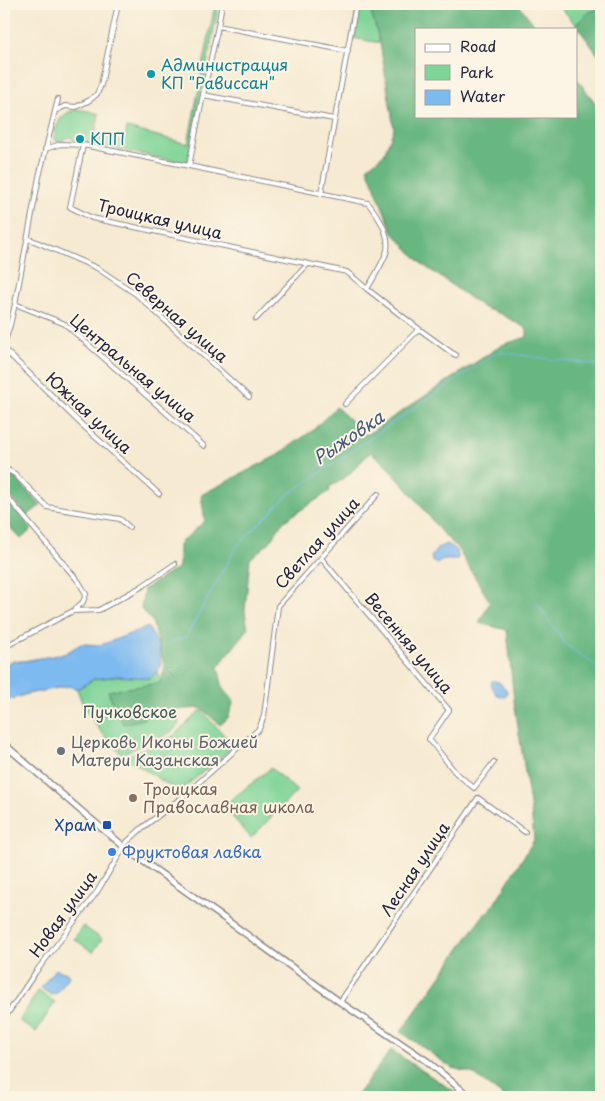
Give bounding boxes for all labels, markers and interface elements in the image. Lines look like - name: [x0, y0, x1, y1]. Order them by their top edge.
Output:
- legend: [415, 28, 578, 118]
- text: Road: [460, 34, 496, 57]
- place label: Администрация КП "Рависсан": [161, 52, 288, 94]
- text: Park: [460, 60, 494, 83]
- marker: Администрация КП "Рависсан": [145, 68, 157, 80]
- text: Water: [460, 84, 505, 107]
- place label: КПП: [90, 126, 125, 150]
- marker: КПП: [74, 133, 86, 145]
- street label: Троицкая улица: [96, 192, 225, 244]
- street label: Северная улица: [121, 265, 234, 367]
- street label: Центральная улица: [65, 307, 202, 427]
- street label: Южная улица: [41, 366, 138, 459]
- water label: Рыжовка: [307, 403, 390, 470]
- street label: Светлая улица: [268, 491, 364, 594]
- street label: Весенняя улица: [360, 586, 459, 698]
- park label: Пучковское: [83, 699, 177, 723]
- place label: Церковь Иконы Божией Матери Казанская: [71, 729, 258, 771]
- marker: Церковь Иконы Божией Матери Казанская: [55, 745, 67, 757]
- place label: Троицкая Православная школа: [143, 776, 314, 818]
- marker: Троицкая Православная школа: [127, 792, 139, 804]
- place label: Храм: [55, 812, 97, 836]
- street label: Лесная улица: [374, 817, 455, 920]
- marker: Храм: [101, 819, 113, 831]
- place label: Фруктовая лавка: [122, 839, 261, 863]
- marker: Фруктовая лавка: [106, 846, 118, 858]
- street label: Новая улица: [23, 865, 102, 962]

